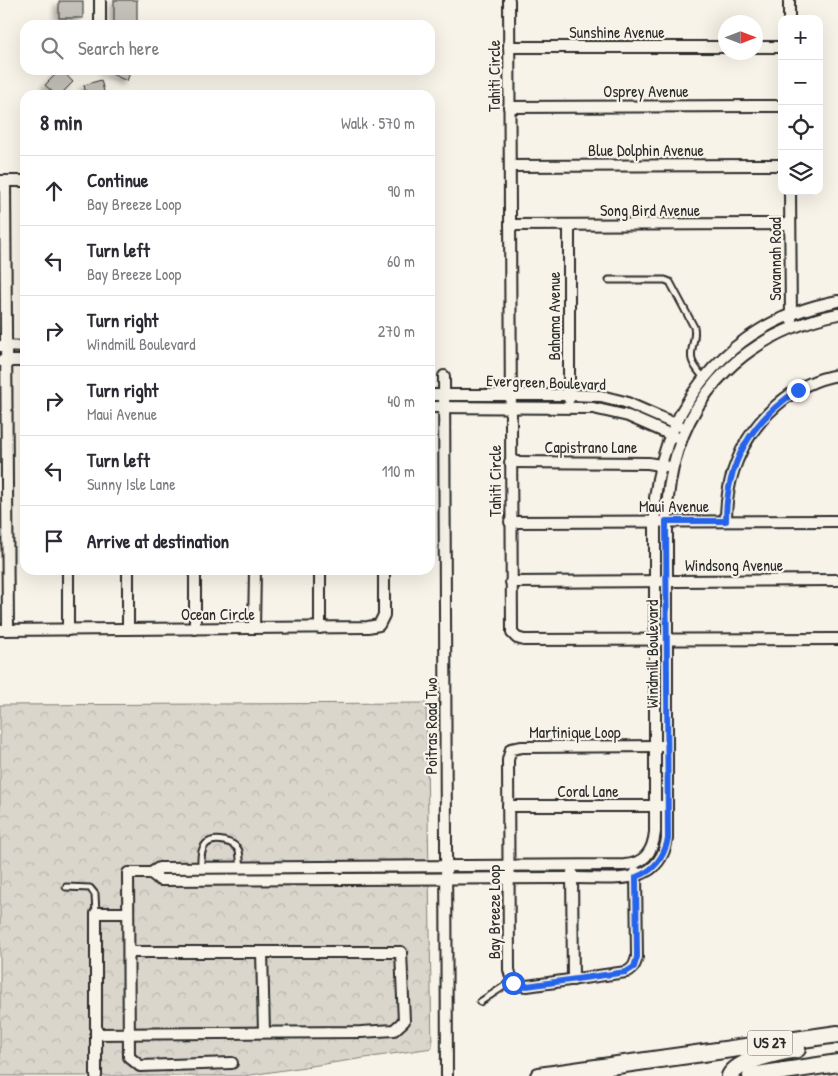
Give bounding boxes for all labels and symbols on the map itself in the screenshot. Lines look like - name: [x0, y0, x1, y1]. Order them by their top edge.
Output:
- north arrow: [718, 15, 763, 60]
- street label: Sunshine Avenue: [569, 21, 665, 43]
- street label: Tahiti Circle: [483, 39, 505, 112]
- street label: Osprey Avenue: [603, 80, 689, 102]
- street label: Blue Dolphin Avenue: [588, 139, 705, 161]
- street label: Song Bird Avenue: [600, 199, 701, 221]
- street label: Savannah Road: [764, 217, 786, 301]
- street label: Bahama Avenue: [543, 271, 565, 360]
- street label: Evergreen Boulevard: [486, 369, 606, 395]
- route end: [787, 379, 810, 402]
- street label: Capistrano Lane: [545, 436, 638, 458]
- street label: Tahiti Circle: [484, 444, 506, 517]
- street label: Maui Avenue: [639, 495, 710, 517]
- street label: Windsong Avenue: [685, 554, 784, 576]
- street label: Windmill Boulevard: [641, 600, 663, 708]
- street label: Ocean Circle: [181, 603, 256, 625]
- street label: Poitras Road Two: [420, 677, 442, 774]
- street label: Martinique Loop: [529, 721, 621, 743]
- street label: Coral Lane: [557, 780, 619, 802]
- street label: Bay Breeze Loop: [483, 865, 505, 959]
- route start: [502, 972, 525, 995]
- road number: US 27: [748, 1030, 792, 1056]

